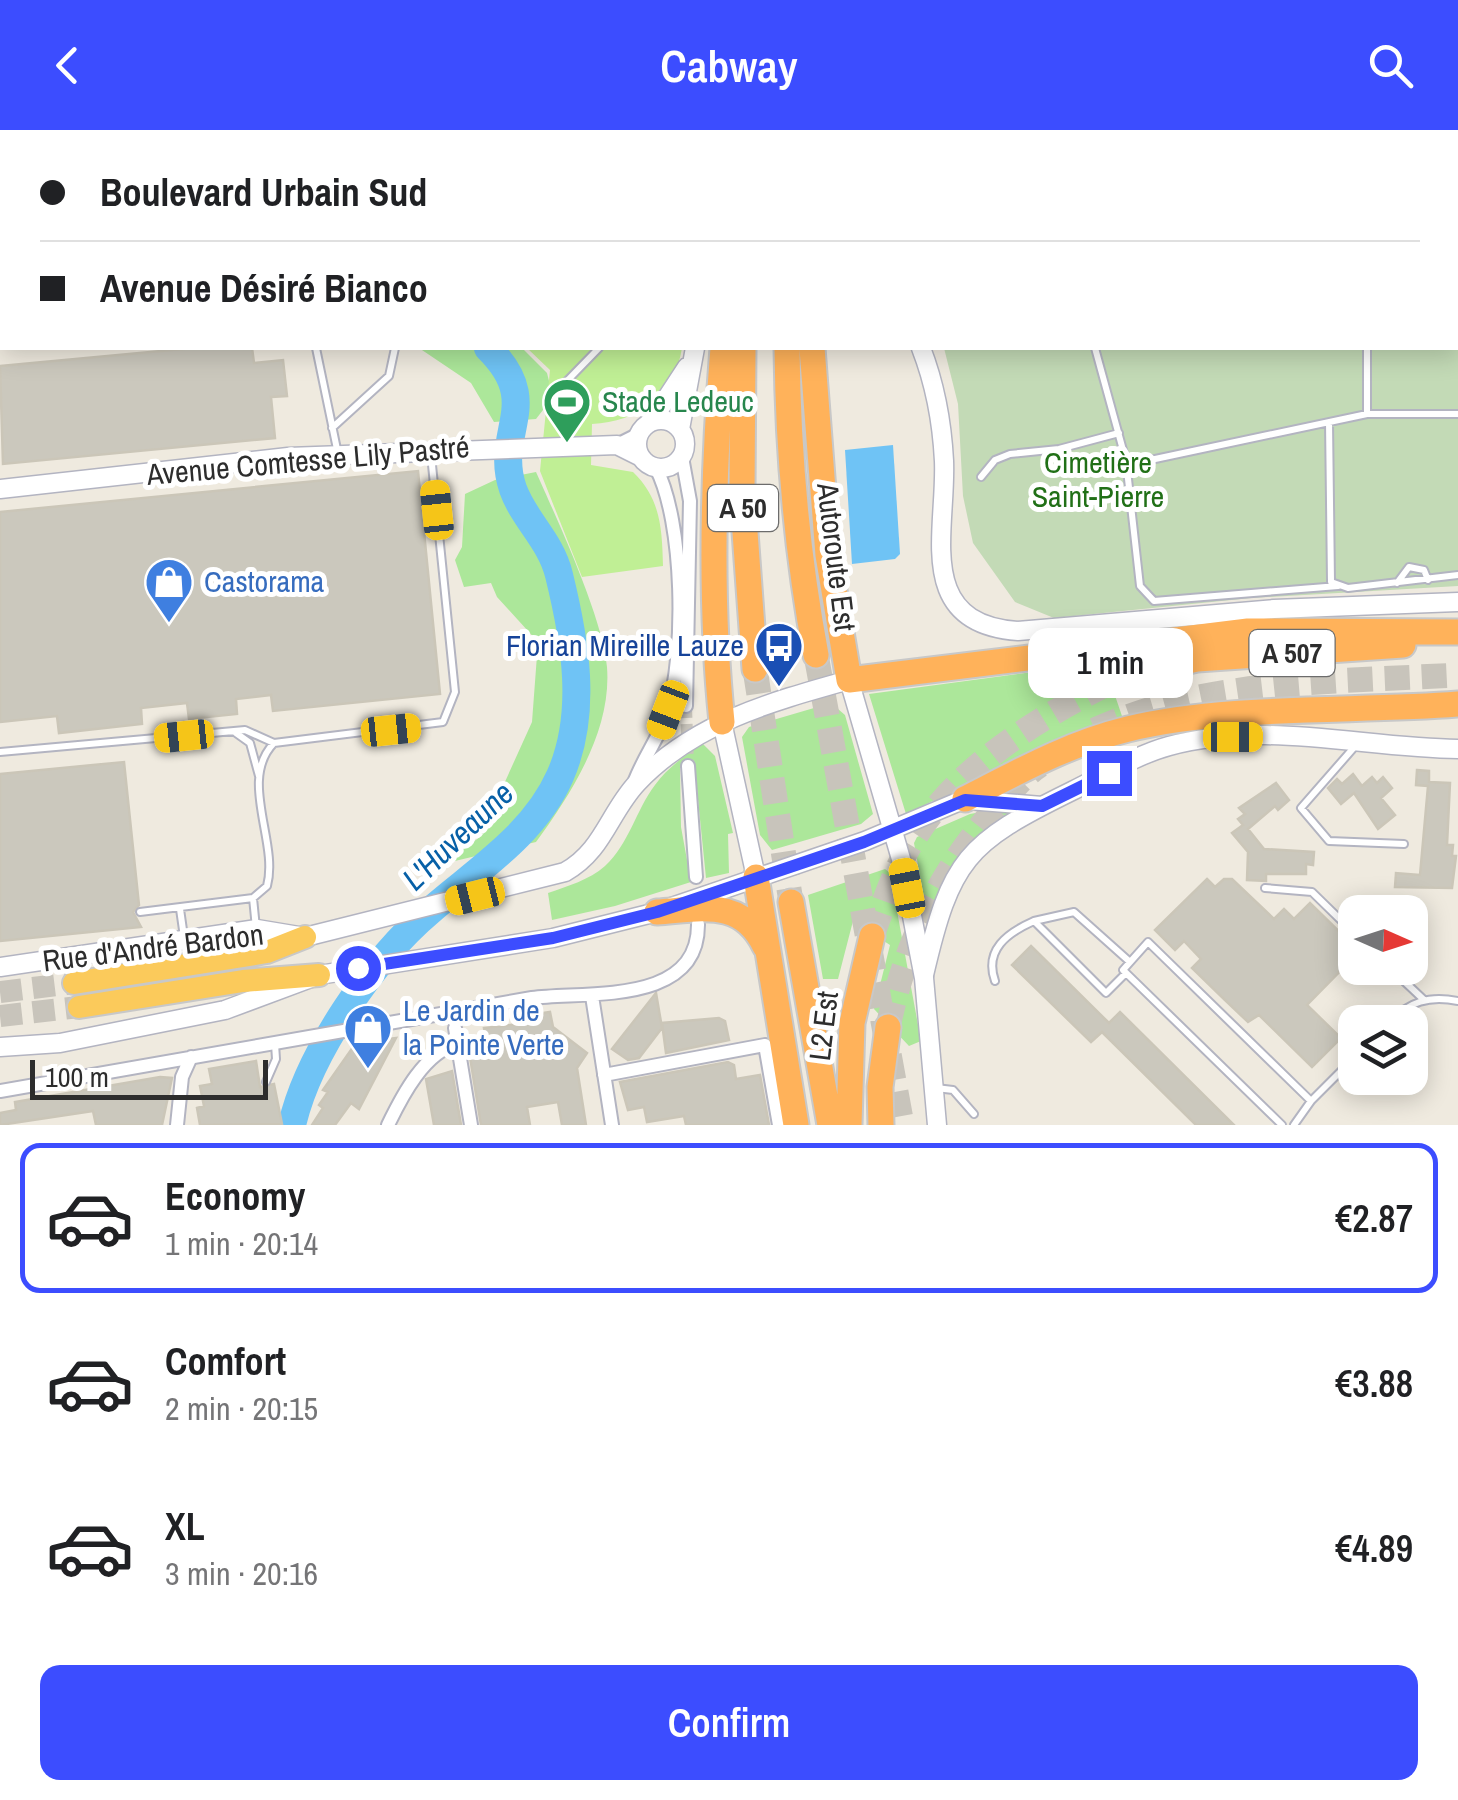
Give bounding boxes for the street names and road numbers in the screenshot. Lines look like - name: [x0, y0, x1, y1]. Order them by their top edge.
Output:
- street label: Avenue Comtesse Lily Pastré: [144, 426, 471, 494]
- street label: Autoroute Est: [808, 479, 866, 633]
- road number: A 50: [708, 485, 778, 531]
- road number: A 507: [1250, 630, 1334, 676]
- street label: Rue d'André Bardon: [40, 914, 266, 980]
- street label: L2 Est: [799, 989, 847, 1063]

